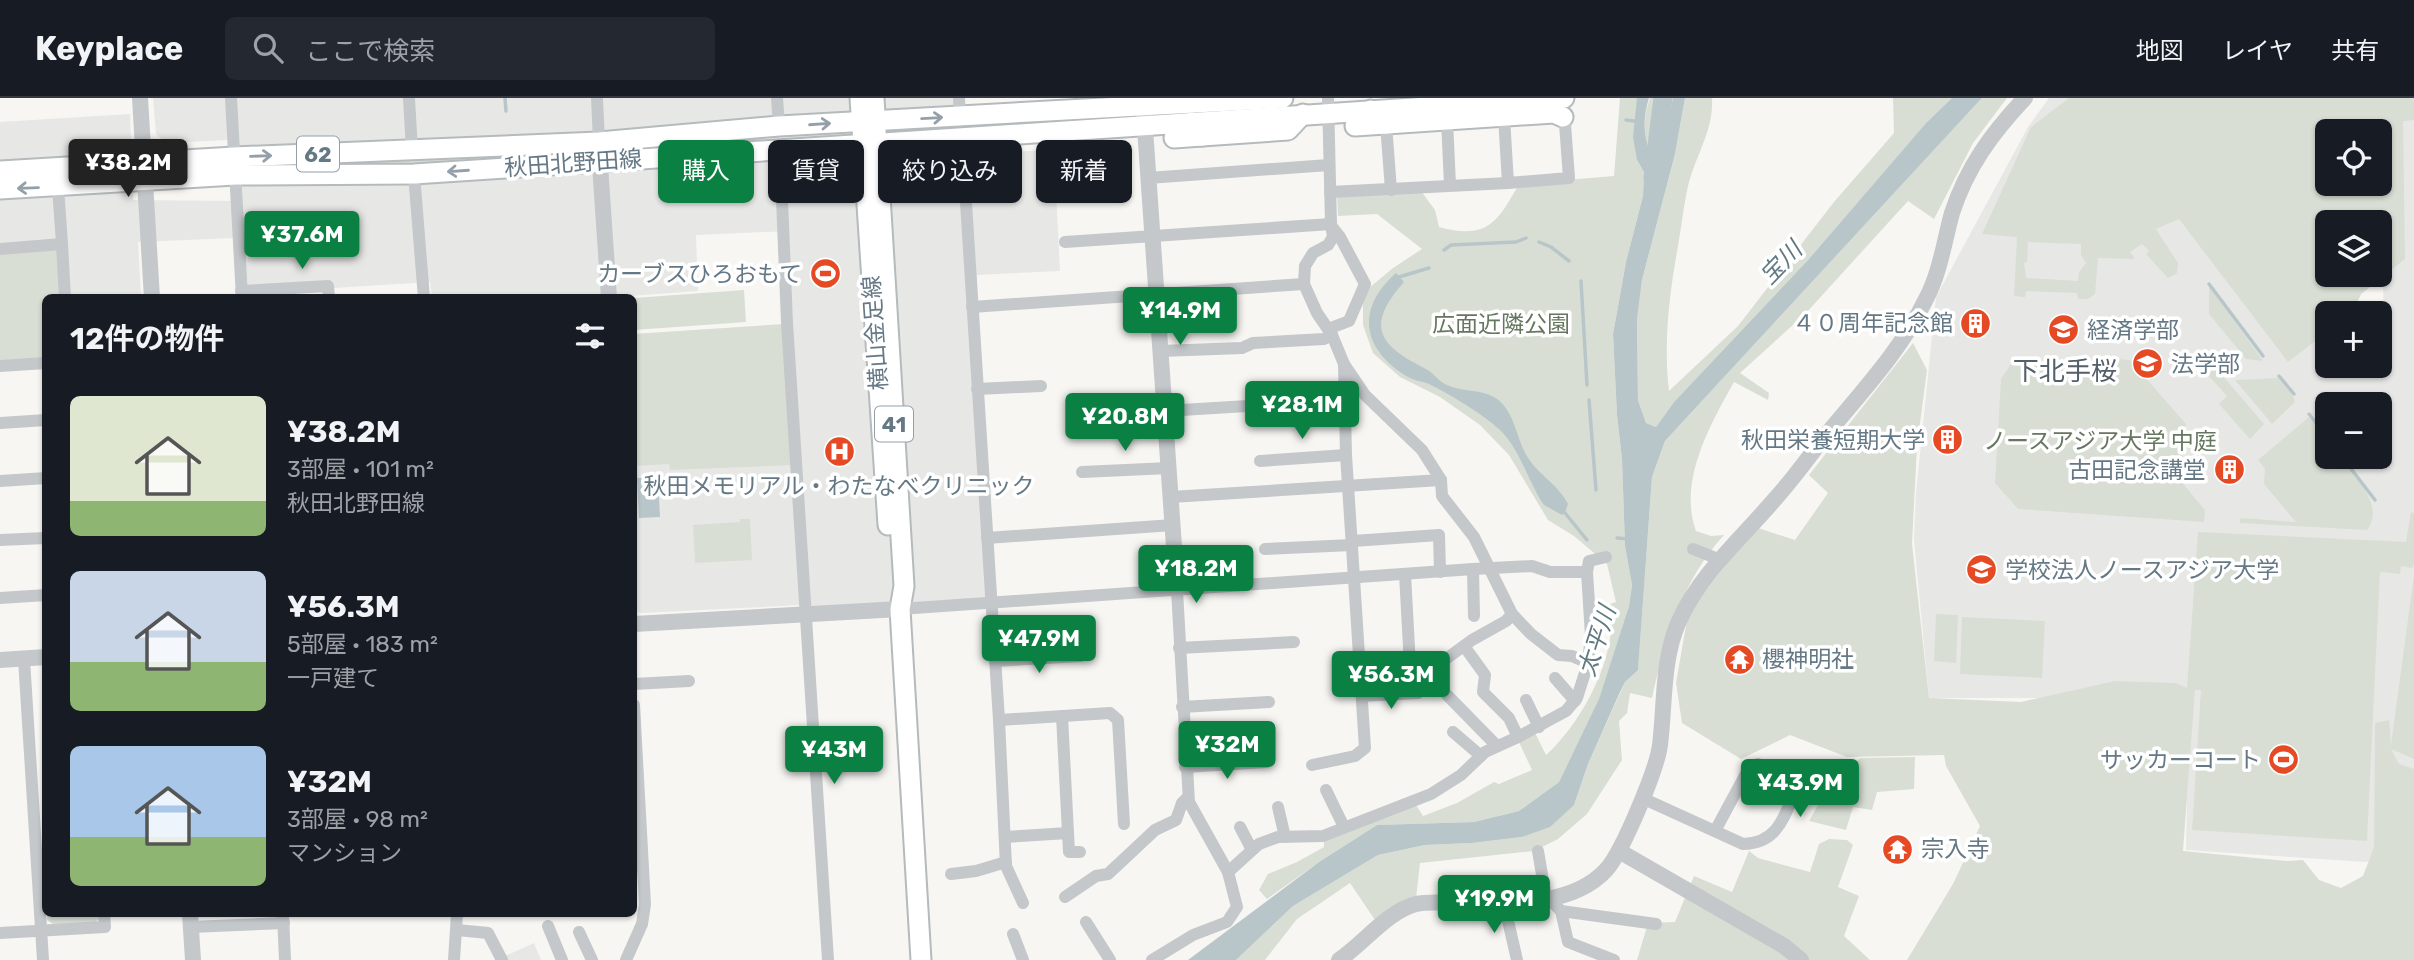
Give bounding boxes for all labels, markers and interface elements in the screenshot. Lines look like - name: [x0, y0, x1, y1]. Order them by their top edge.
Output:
- search box: [225, 17, 715, 80]
- text: Keyplace: [35, 29, 183, 68]
- icon: search: [249, 29, 287, 67]
- text: ここで検索: [305, 36, 435, 67]
- text: 地図: [2136, 37, 2184, 65]
- text: レイヤ: [2222, 37, 2293, 65]
- text: 共有: [2331, 37, 2379, 65]
- one-way arrow: [920, 111, 943, 124]
- one-way arrow: [808, 117, 831, 130]
- map controls: [2315, 119, 2392, 469]
- button: locate: [2315, 119, 2392, 196]
- road number: 62: [297, 136, 339, 172]
- pin: ¥38.2M: [71, 140, 185, 199]
- chip: 購入: [658, 140, 754, 203]
- chip: 賃貸: [768, 140, 864, 203]
- chip: 絞り込み: [878, 140, 1022, 203]
- chip: 新着: [1036, 140, 1132, 203]
- street label: 秋田北野田線: [503, 144, 643, 182]
- text: ¥38.2M: [85, 148, 172, 176]
- one-way arrow: [249, 150, 272, 163]
- one-way arrow: [447, 165, 470, 178]
- one-way arrow: [17, 182, 40, 195]
- button: layers: [2315, 210, 2392, 287]
- pin: ¥37.6M: [245, 212, 359, 271]
- text: ¥37.6M: [260, 220, 344, 248]
- water label: 宝川: [1754, 234, 1810, 290]
- sports icon: カーブスひろおもて: [808, 257, 842, 291]
- place label: カーブスひろおもて: [597, 260, 802, 288]
- street label: 横山金足線: [857, 275, 893, 391]
- pin: ¥14.9M: [1123, 288, 1237, 347]
- text: ¥14.9M: [1139, 296, 1221, 324]
- button: +: [2315, 301, 2392, 378]
- building icon: ４０周年記念館: [1959, 306, 1993, 340]
- place label: ４０周年記念館: [1792, 309, 1953, 337]
- park label: 広面近隣公園: [1432, 310, 1570, 338]
- school or university icon: 経済学部: [2047, 313, 2081, 347]
- place label: 経済学部: [2087, 316, 2179, 344]
- icon: filters: [571, 317, 609, 355]
- text: 12件の物件: [70, 321, 224, 357]
- school or university icon: 法学部: [2131, 347, 2165, 381]
- place label: 法学部: [2171, 350, 2240, 378]
- district label: 下北手桜: [2013, 356, 2117, 387]
- pin: ¥28.1M: [1245, 382, 1359, 441]
- text: ¥28.1M: [1261, 390, 1343, 418]
- button: −: [2315, 392, 2392, 469]
- pin: ¥20.8M: [1068, 394, 1182, 453]
- text: ¥20.8M: [1081, 402, 1169, 430]
- road number: 41: [875, 406, 913, 442]
- text: ¥38.2M: [287, 414, 400, 450]
- building icon: 秋田栄養短期大学: [1931, 423, 1965, 457]
- icon: home: [126, 424, 210, 508]
- place label: 秋田栄養短期大学: [1741, 426, 1925, 454]
- park label: ノースアジア大学 中庭: [1983, 427, 2217, 455]
- hospital icon: 秋田メモリアル・わたなべクリニック: [822, 435, 856, 469]
- building icon: 古田記念講堂: [2212, 453, 2246, 487]
- text: 3部屋 · 101 m²: [287, 455, 434, 483]
- place label: 古田記念講堂: [2068, 456, 2206, 484]
- place label: 秋田メモリアル・わたなべクリニック: [644, 472, 1034, 500]
- text: 秋田北野田線: [287, 489, 425, 517]
- pin: ¥18.2M: [1139, 546, 1253, 605]
- school or university icon: 学校法人ノースアジア大学: [1965, 553, 1999, 587]
- text: ¥18.2M: [1154, 554, 1238, 582]
- place label: 学校法人ノースアジア大学: [2005, 556, 2279, 584]
- text: ¥56.3M: [287, 589, 400, 625]
- icon: home: [126, 599, 210, 683]
- water label: 太平川: [1573, 600, 1622, 680]
- pin: ¥47.9M: [982, 616, 1096, 675]
- text: ¥47.9M: [998, 624, 1080, 652]
- text: 5部屋 · 183 m²: [287, 630, 438, 658]
- temple icon: 櫻神明社: [1722, 642, 1756, 676]
- place label: 櫻神明社: [1762, 645, 1854, 673]
- pin: ¥56.3M: [1334, 652, 1448, 711]
- text: ¥56.3M: [1348, 660, 1434, 688]
- text: 一戸建て: [287, 664, 379, 692]
- pin: ¥32M: [1186, 722, 1268, 781]
- pin: ¥43M: [793, 726, 875, 786]
- text: ¥32M: [1195, 730, 1260, 758]
- text: ¥43M: [801, 735, 867, 763]
- sports icon: サッカーコート: [2267, 743, 2301, 777]
- place label: サッカーコート: [2100, 746, 2261, 774]
- pin: ¥43.9M: [1743, 760, 1857, 819]
- text: ¥32M: [287, 764, 372, 800]
- text: ¥43.9M: [1757, 768, 1843, 796]
- icon: home: [126, 774, 210, 858]
- text: 3部屋 · 98 m²: [287, 805, 428, 833]
- temple icon: 宗入寺: [1881, 832, 1915, 866]
- place label: 宗入寺: [1921, 835, 1990, 863]
- text: マンション: [287, 839, 402, 867]
- pin: ¥19.9M: [1437, 876, 1551, 935]
- text: ¥19.9M: [1454, 884, 1534, 912]

